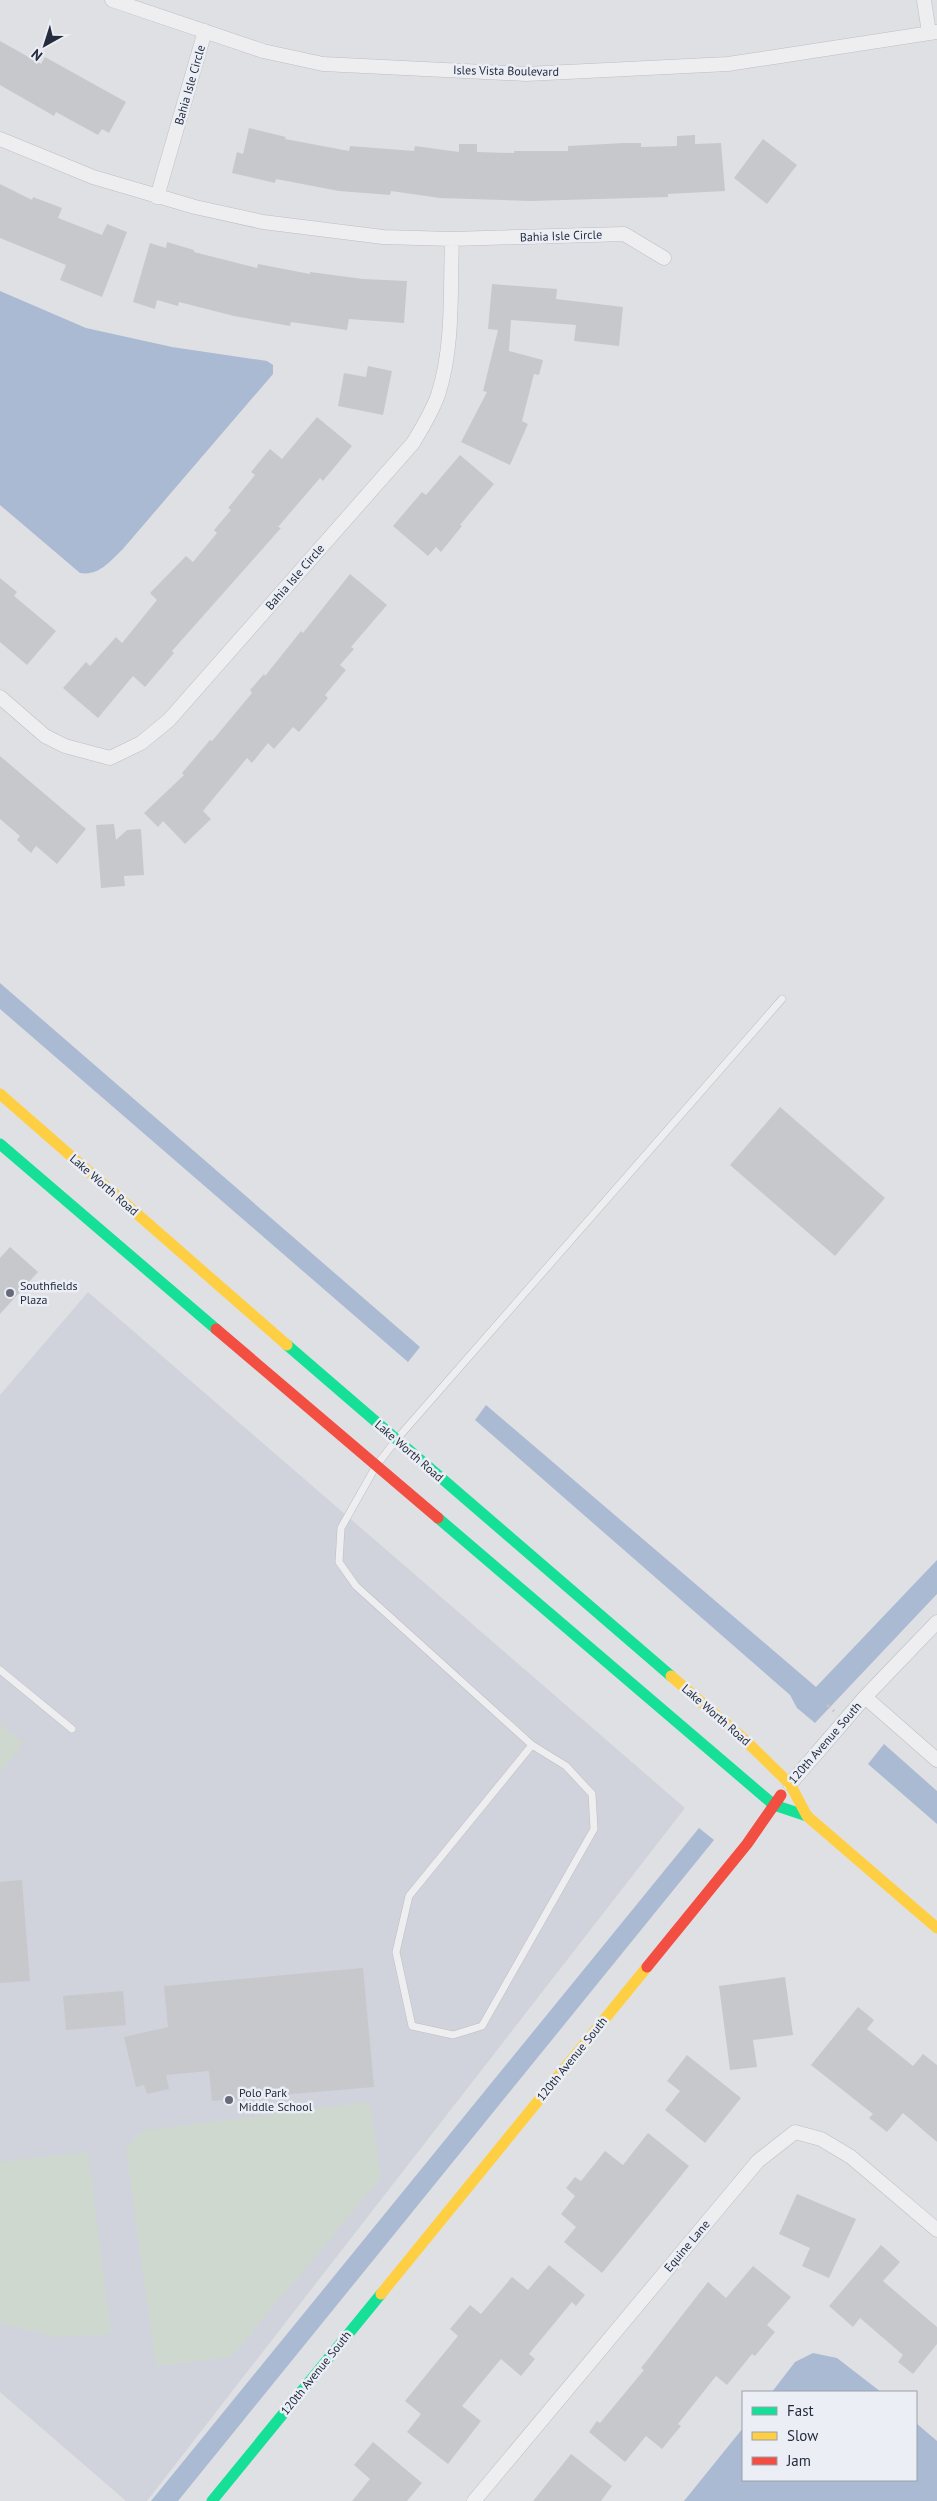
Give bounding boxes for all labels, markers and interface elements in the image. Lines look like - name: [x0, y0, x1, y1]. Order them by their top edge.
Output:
- north arrow: [20, 20, 70, 70]
- street label: Bahia Isle Circle: [171, 43, 208, 127]
- text: N: [28, 45, 46, 65]
- street label: Isles Vista Boulevard: [453, 62, 559, 79]
- street label: Bahia Isle Circle: [520, 227, 602, 244]
- street label: Bahia Isle Circle: [262, 541, 327, 613]
- street label: Lake Worth Road: [67, 1151, 142, 1219]
- place label: Southfields Plaza: [20, 1278, 78, 1307]
- marker: Southfields Plaza: [4, 1287, 16, 1299]
- street label: Lake Worth Road: [372, 1417, 447, 1485]
- street label: Lake Worth Road: [679, 1681, 754, 1749]
- street label: 120th Avenue South: [785, 1699, 864, 1787]
- street label: 120th Avenue South: [533, 2014, 610, 2104]
- place label: Polo Park Middle School: [239, 2085, 313, 2114]
- marker: Polo Park Middle School: [223, 2094, 235, 2106]
- street label: Equine Lane: [661, 2217, 713, 2275]
- street label: 120th Avenue South: [277, 2328, 354, 2418]
- legend: [742, 2391, 917, 2481]
- text: Fast: [787, 2401, 814, 2420]
- text: Slow: [787, 2426, 818, 2445]
- text: Jam: [786, 2451, 811, 2470]

